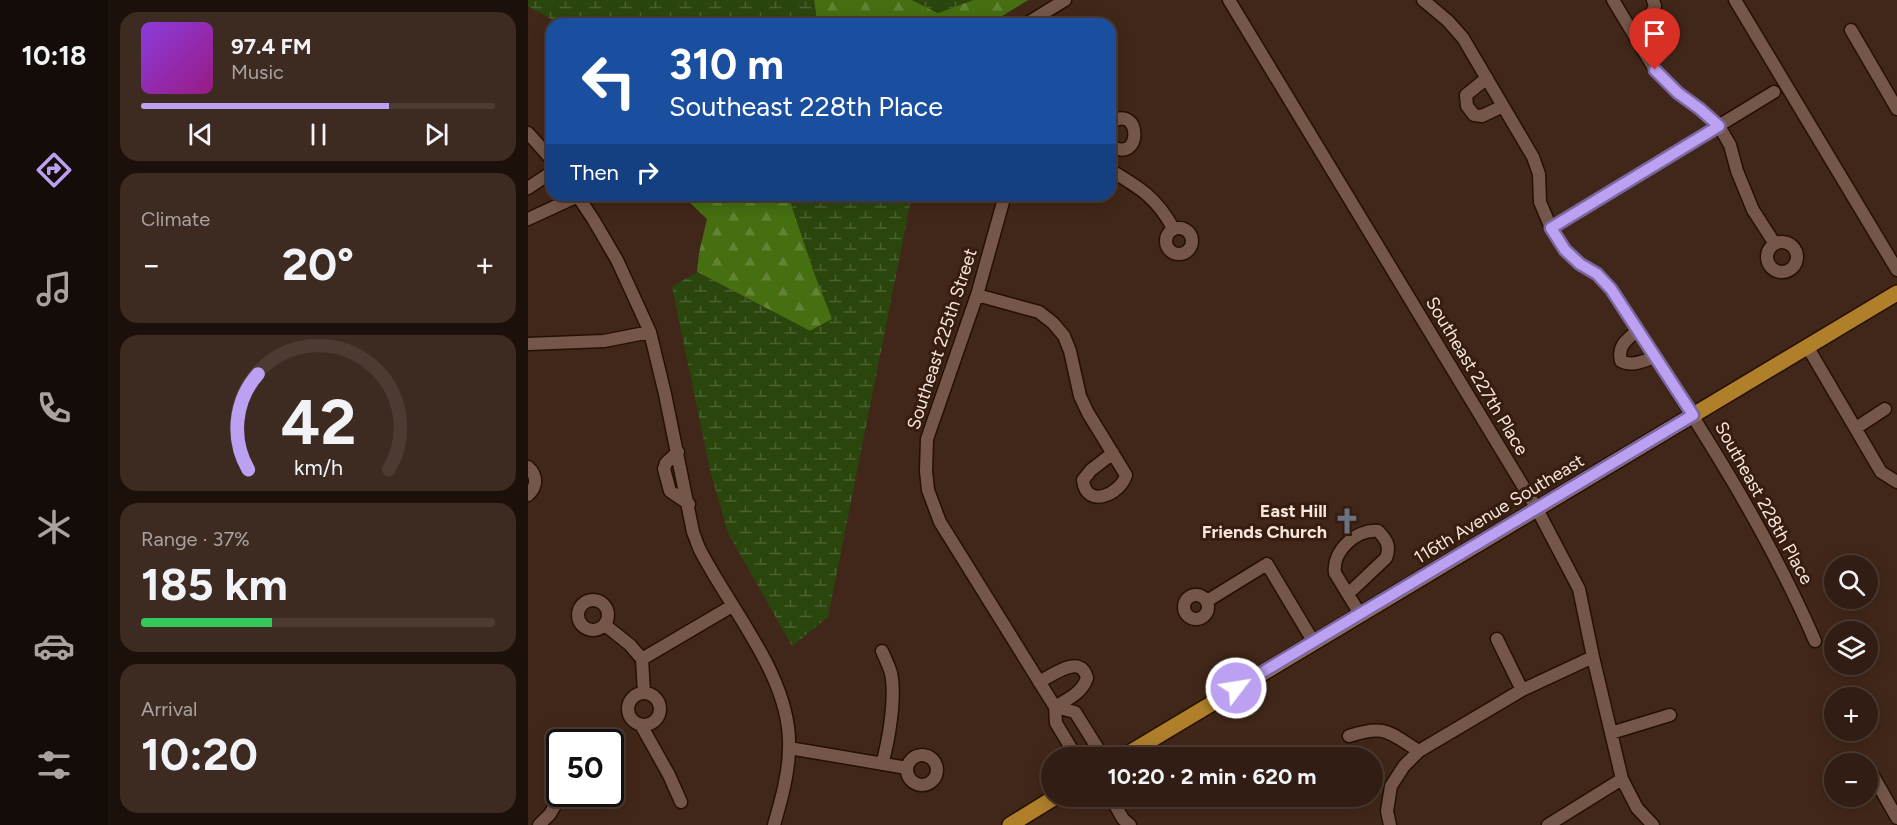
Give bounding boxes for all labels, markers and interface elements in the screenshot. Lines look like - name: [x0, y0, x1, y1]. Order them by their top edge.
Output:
- pin: [1629, 8, 1680, 70]
- icon: arrive: [1638, 17, 1671, 50]
- text: 97.4 FM: [231, 33, 312, 60]
- text: 10:18: [22, 39, 86, 72]
- text: 310 m: [669, 39, 784, 90]
- icon: left: [570, 42, 648, 120]
- text: Music: [231, 60, 284, 84]
- text: Southeast 228th Place: [669, 90, 943, 123]
- icon: previous: [184, 118, 217, 151]
- icon: pause: [302, 118, 335, 151]
- icon: next: [420, 118, 453, 151]
- icon: directions: [33, 149, 75, 191]
- icon: right: [631, 156, 664, 189]
- text: Then: [570, 159, 619, 186]
- text: Climate: [141, 207, 210, 231]
- text: 20°: [282, 237, 354, 291]
- text: −: [141, 245, 162, 284]
- text: +: [474, 245, 495, 284]
- street label: Southeast 225th Street: [902, 245, 982, 432]
- icon: music: [33, 268, 75, 310]
- street label: Southeast 227th Place: [1421, 293, 1533, 459]
- text: 42: [280, 385, 356, 460]
- icon: phone: [33, 387, 75, 429]
- street label: Southeast 228th Place: [1710, 418, 1818, 588]
- street label: 116th Avenue Southeast: [1410, 449, 1588, 568]
- text: km/h: [294, 455, 342, 480]
- place label: East Hill Friends Church: [1202, 500, 1327, 543]
- icon: climate: [33, 506, 75, 548]
- church icon: East Hill Friends Church: [1332, 506, 1362, 536]
- text: Range · 37%: [141, 527, 250, 551]
- map controls: [1824, 555, 1878, 807]
- button: search: [1824, 555, 1878, 609]
- text: 185 km: [141, 557, 288, 611]
- button: layers: [1824, 621, 1878, 675]
- icon: car: [33, 625, 75, 667]
- position arrow: [1204, 656, 1268, 720]
- button: +: [1824, 687, 1878, 741]
- text: Arrival: [141, 697, 197, 721]
- text: 10:20: [141, 727, 258, 781]
- speed limit sign: 50: [546, 729, 624, 807]
- icon: filters: [33, 744, 75, 786]
- button: −: [1824, 753, 1878, 807]
- text: 10:20 · 2 min · 620 m: [1107, 763, 1317, 790]

